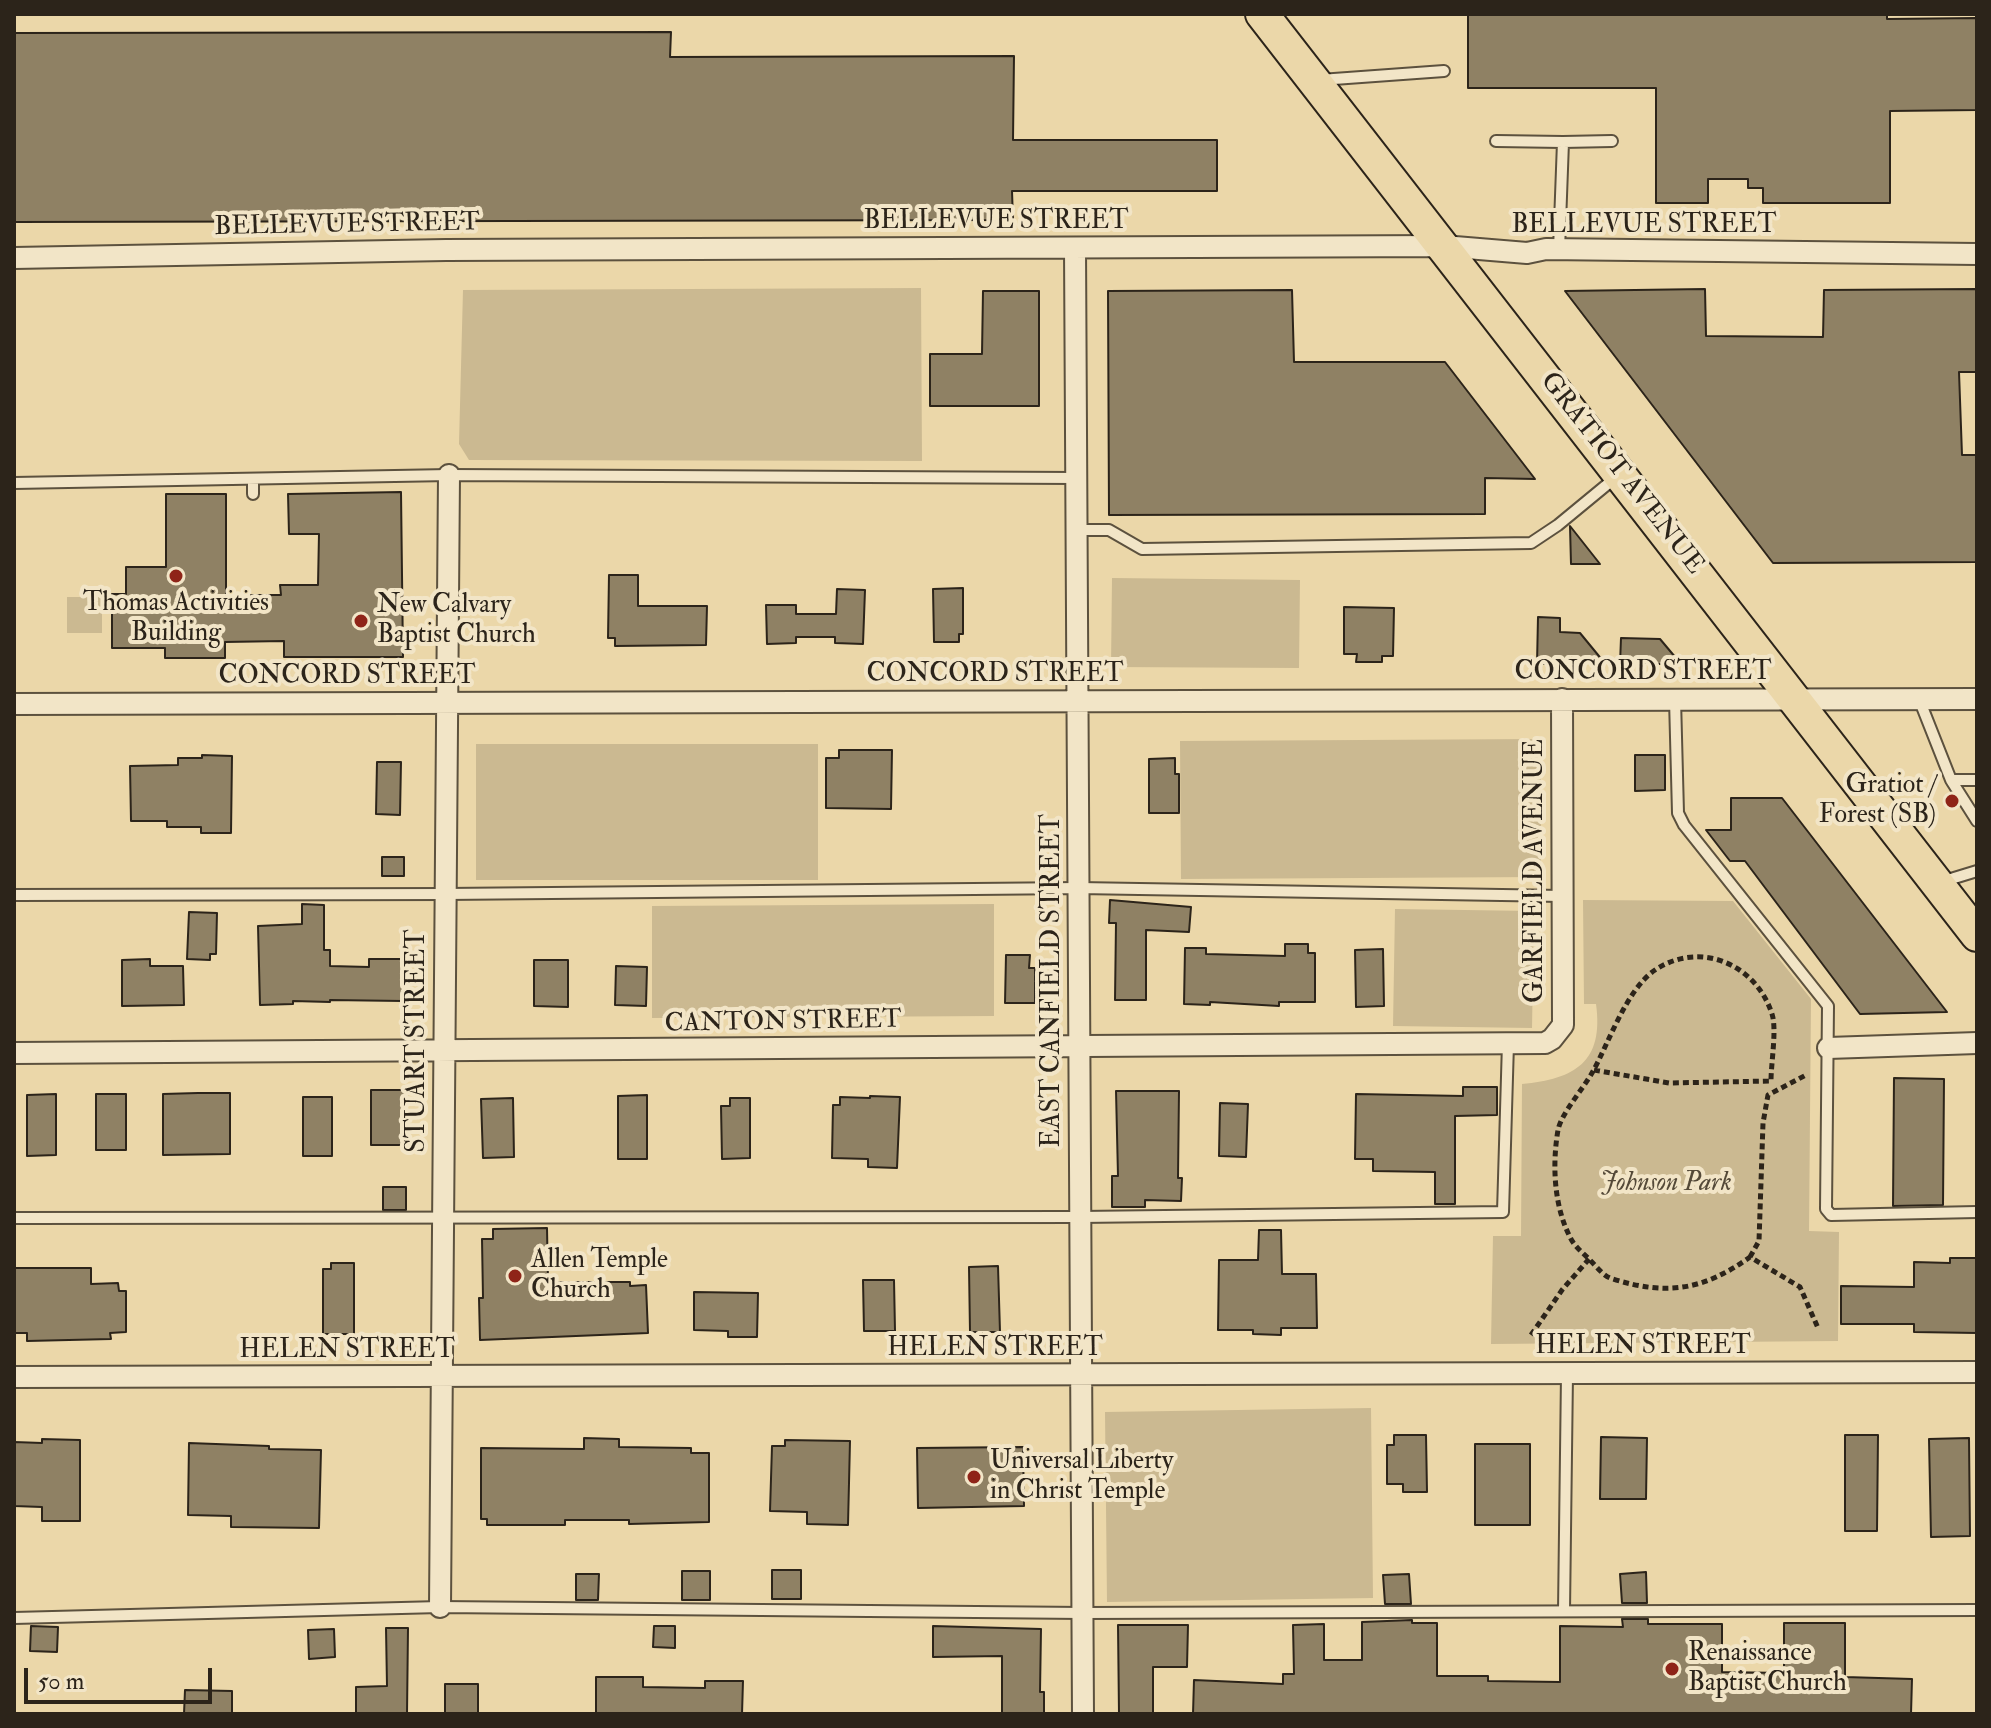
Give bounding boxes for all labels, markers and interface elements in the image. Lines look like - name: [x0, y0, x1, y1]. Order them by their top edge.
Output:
- street label: BELLEVUE STREET: [863, 206, 1129, 238]
- street label: BELLEVUE STREET: [214, 208, 480, 244]
- street label: BELLEVUE STREET: [1511, 210, 1777, 242]
- street label: GRATIOT AVENUE: [1533, 367, 1709, 581]
- marker: Thomas Activities Building: [167, 567, 185, 585]
- place label: Thomas Activities Building: [83, 588, 269, 650]
- place label: New Calvary Baptist Church: [377, 590, 536, 652]
- marker: New Calvary Baptist Church: [352, 612, 370, 630]
- street label: CONCORD STREET: [1514, 657, 1772, 689]
- street label: CONCORD STREET: [866, 659, 1124, 691]
- street label: CONCORD STREET: [218, 661, 476, 693]
- street label: GARFIELD AVENUE: [1520, 739, 1552, 1003]
- place label: Gratiot / Forest (SB): [1819, 770, 1936, 832]
- marker: Gratiot / Forest (SB): [1943, 792, 1961, 810]
- street label: EAST CANFIELD STREET: [1037, 814, 1069, 1148]
- street label: STUART STREET: [402, 929, 434, 1153]
- street label: CANTON STREET: [664, 1005, 902, 1041]
- park label: Johnson Park: [1600, 1168, 1732, 1200]
- place label: Allen Temple Church: [531, 1245, 668, 1306]
- marker: Allen Temple Church: [506, 1267, 524, 1285]
- street label: HELEN STREET: [1535, 1331, 1751, 1363]
- street label: HELEN STREET: [887, 1333, 1103, 1365]
- street label: HELEN STREET: [239, 1335, 455, 1367]
- place label: Universal Liberty in Christ Temple: [990, 1446, 1173, 1508]
- marker: Universal Liberty in Christ Temple: [965, 1468, 983, 1486]
- place label: Renaissance Baptist Church: [1688, 1638, 1847, 1700]
- scale bar: [28, 1652, 216, 1702]
- marker: Renaissance Baptist Church: [1663, 1660, 1681, 1678]
- text: 50 m: [38, 1666, 84, 1697]

